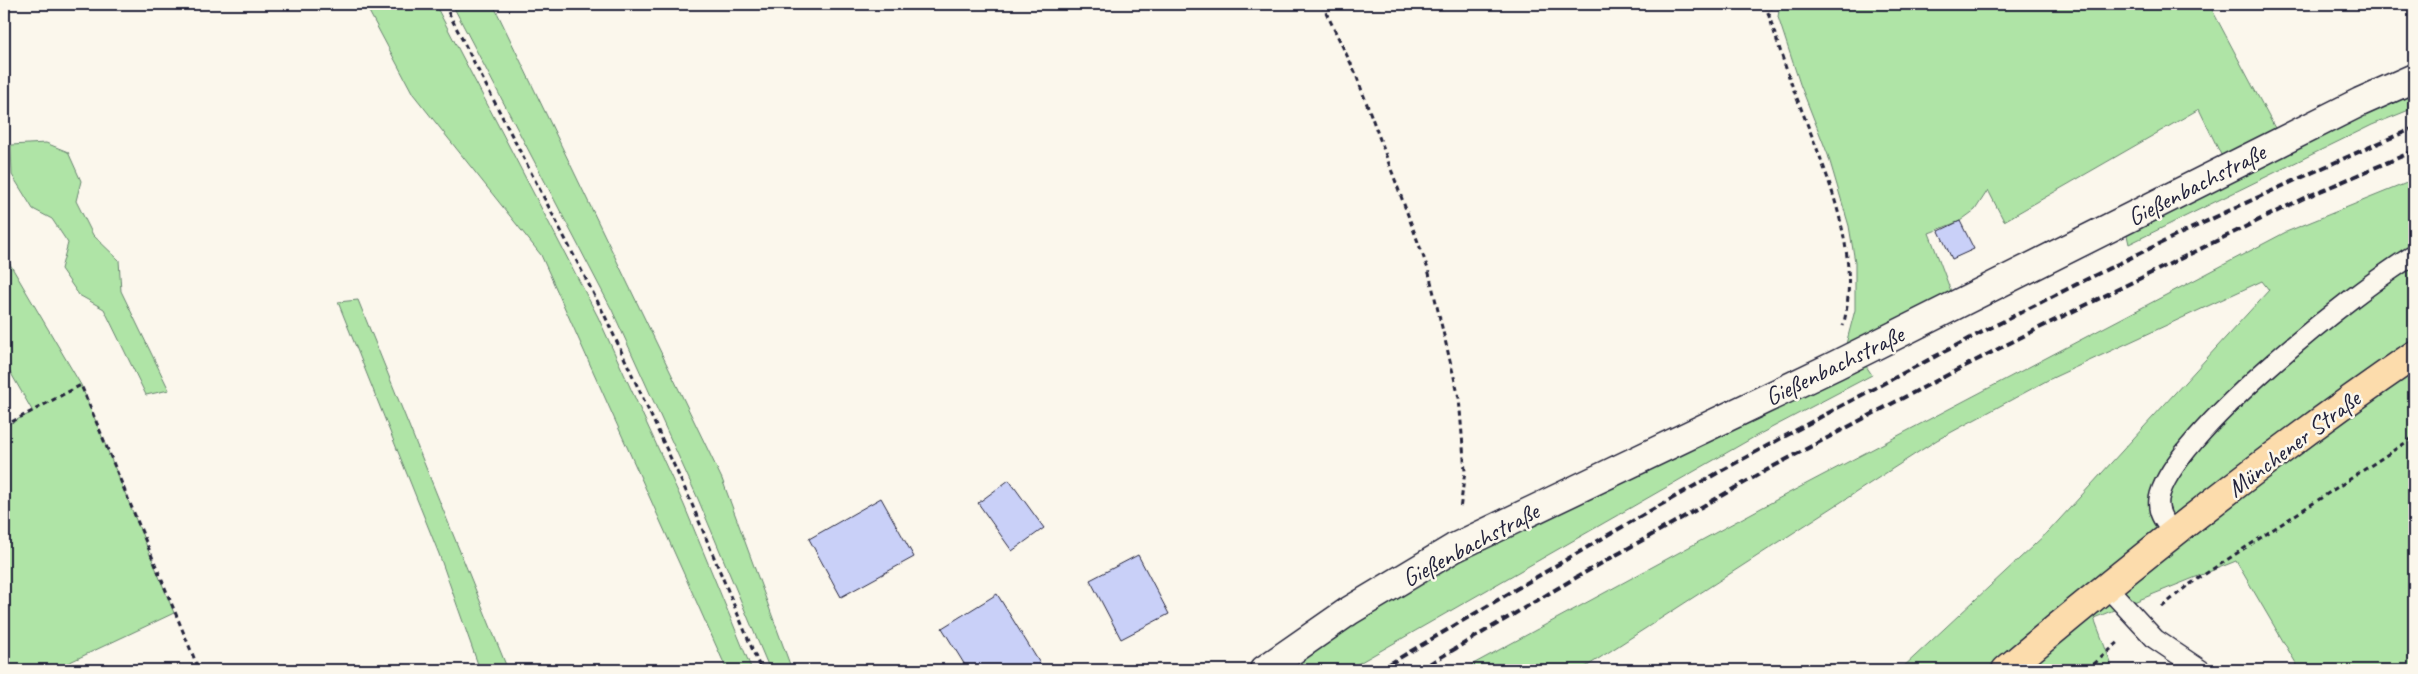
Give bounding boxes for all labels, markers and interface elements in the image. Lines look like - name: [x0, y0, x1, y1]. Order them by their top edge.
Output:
- street label: Gießenbachstraße: [2122, 136, 2272, 233]
- street label: Gießenbachstraße: [1760, 318, 1911, 413]
- street label: Münchener Straße: [2221, 382, 2368, 504]
- street label: Gießenbachstraße: [1397, 495, 1546, 594]

